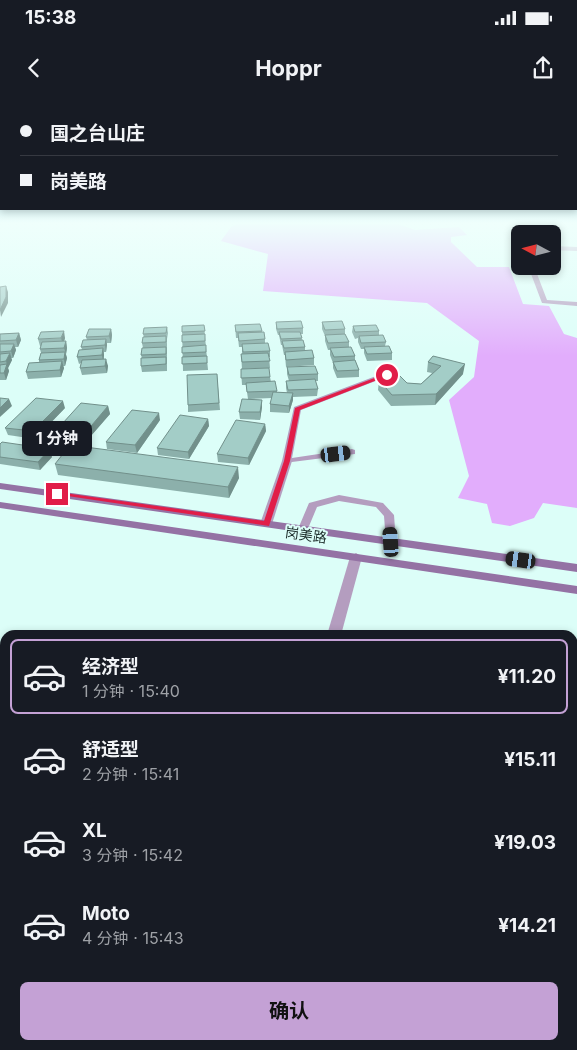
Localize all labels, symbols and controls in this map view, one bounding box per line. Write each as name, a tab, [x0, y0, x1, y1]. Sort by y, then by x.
text: 15:38	[25, 6, 76, 29]
icon: back	[20, 54, 48, 82]
icon: share	[529, 54, 557, 82]
text: Hoppr	[255, 55, 322, 81]
text: 国之台山庄	[50, 122, 145, 145]
text: 岗美路	[50, 170, 107, 193]
north arrow	[511, 225, 561, 275]
map controls	[511, 225, 561, 275]
route start	[376, 364, 398, 386]
callout: 1 分钟	[22, 422, 92, 456]
text: 1 分钟	[36, 428, 78, 448]
car	[320, 445, 351, 463]
route end	[46, 483, 68, 505]
street label: 岗美路	[284, 523, 328, 546]
car	[382, 527, 399, 557]
car	[505, 550, 536, 570]
icon: car	[22, 654, 67, 699]
text: 经济型	[82, 655, 139, 678]
text: ¥11.20	[498, 665, 556, 688]
text: 1 分钟 · 15:40	[82, 681, 180, 701]
icon: car	[22, 737, 67, 782]
text: 舒适型	[82, 738, 139, 761]
text: ¥15.11	[504, 748, 556, 771]
text: 2 分钟 · 15:41	[82, 764, 179, 784]
text: XL	[82, 819, 107, 842]
icon: car	[22, 820, 67, 865]
text: ¥19.03	[494, 831, 556, 854]
text: 3 分钟 · 15:42	[82, 845, 183, 865]
text: Moto	[82, 902, 130, 925]
icon: car	[22, 903, 67, 948]
text: ¥14.21	[498, 914, 556, 937]
text: 4 分钟 · 15:43	[82, 928, 184, 948]
button: 确认	[20, 982, 558, 1040]

